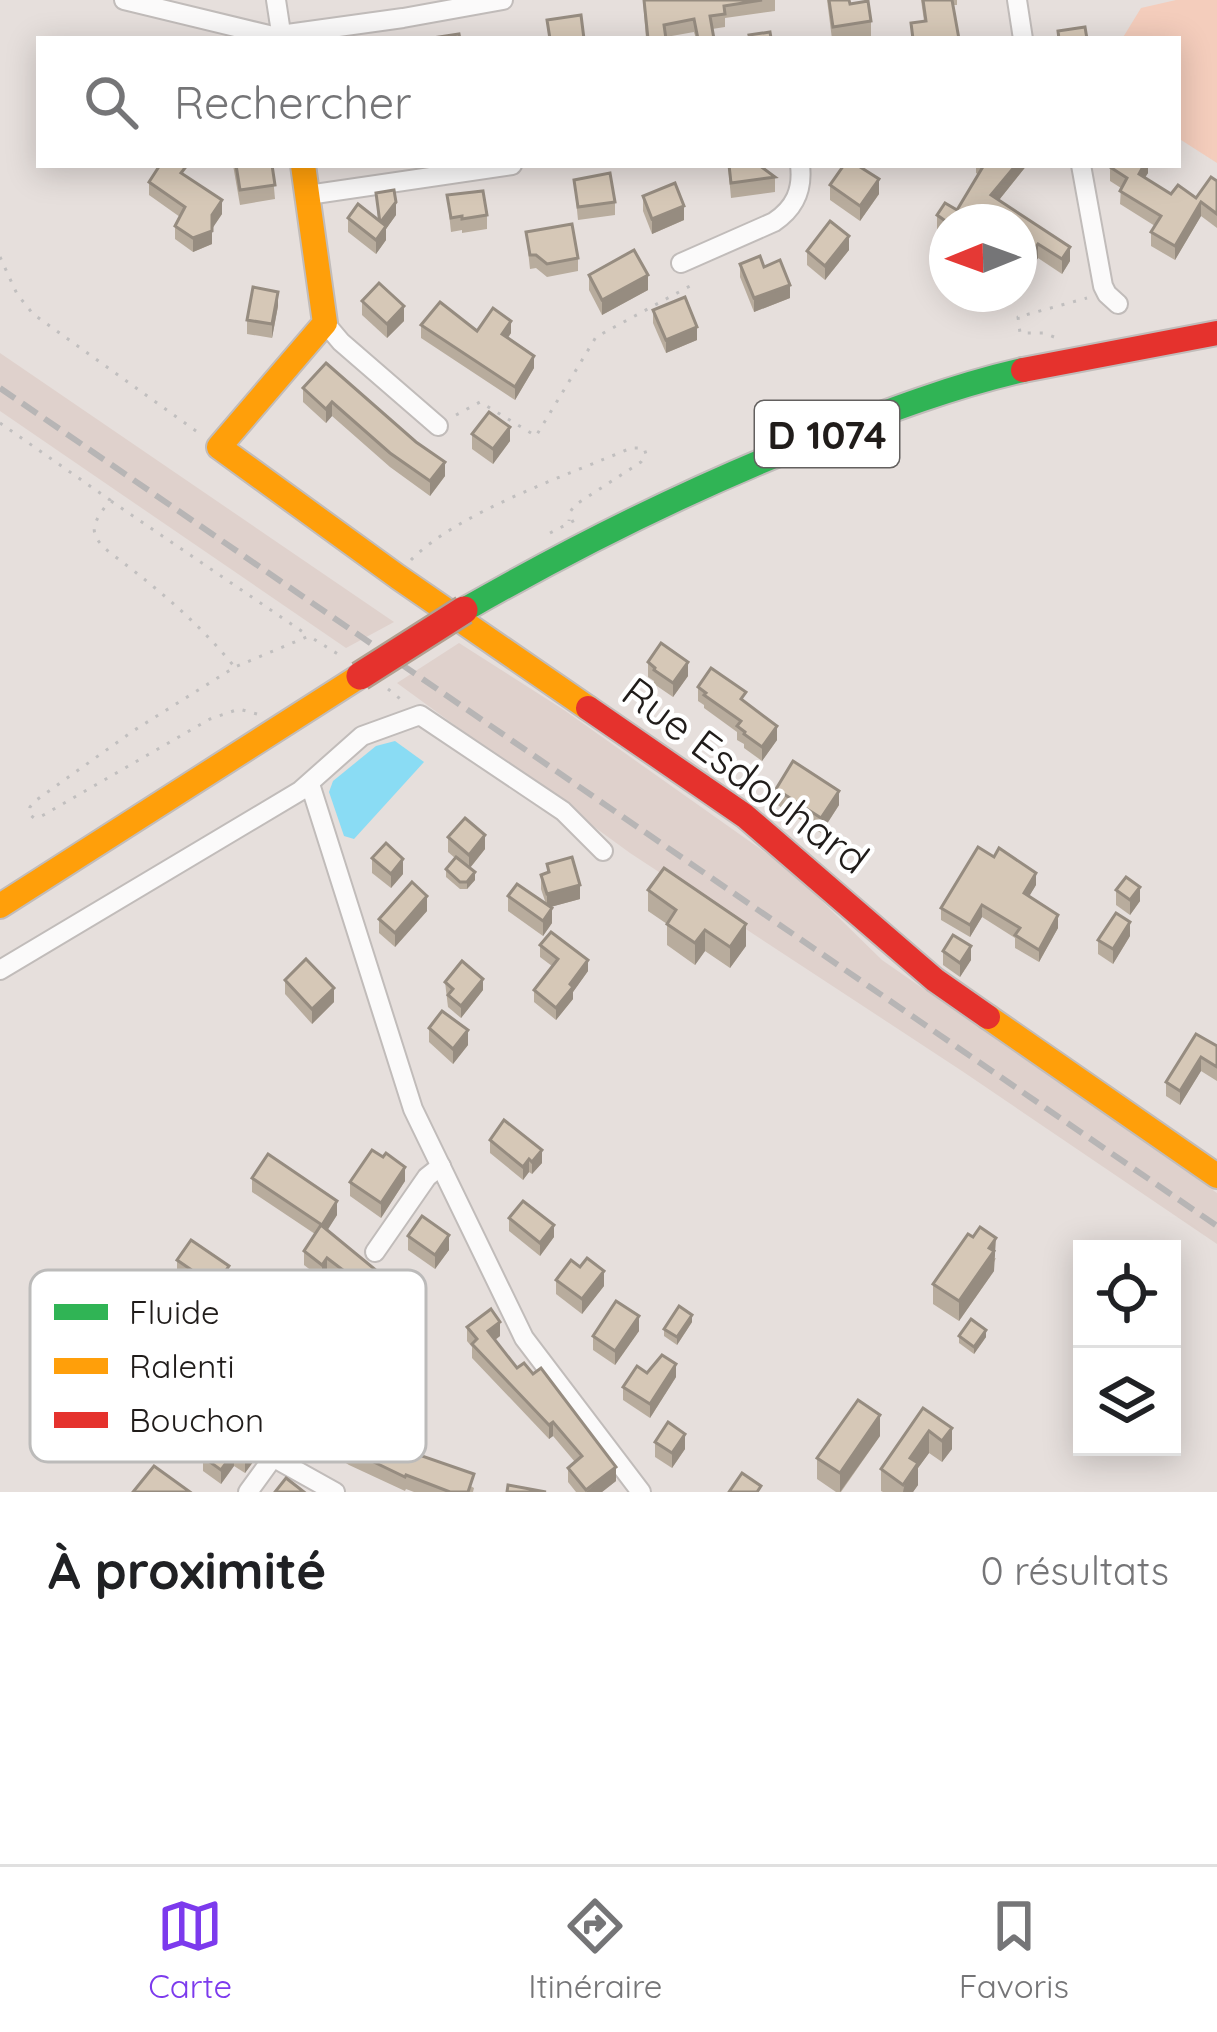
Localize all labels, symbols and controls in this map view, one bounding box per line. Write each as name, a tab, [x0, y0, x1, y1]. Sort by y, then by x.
search box	[36, 36, 1181, 168]
icon: search	[78, 69, 144, 135]
text: Rechercher	[174, 74, 412, 130]
north arrow	[929, 204, 1037, 312]
road number: D 1074	[755, 401, 899, 467]
street label: Rue Esdouhard	[612, 665, 880, 885]
map controls	[1073, 1240, 1181, 1456]
button: locate	[1073, 1240, 1181, 1348]
legend	[30, 1270, 426, 1462]
text: Fluide	[129, 1291, 220, 1332]
text: Ralenti	[129, 1345, 234, 1386]
button: layers	[1073, 1348, 1181, 1456]
text: Bouchon	[129, 1399, 264, 1440]
text: À proximité	[48, 1538, 326, 1602]
text: 0 résultats	[980, 1546, 1169, 1595]
tab: Carte	[148, 1893, 232, 2006]
tab: Itinéraire	[528, 1893, 663, 2006]
tab: Favoris	[959, 1893, 1069, 2006]

